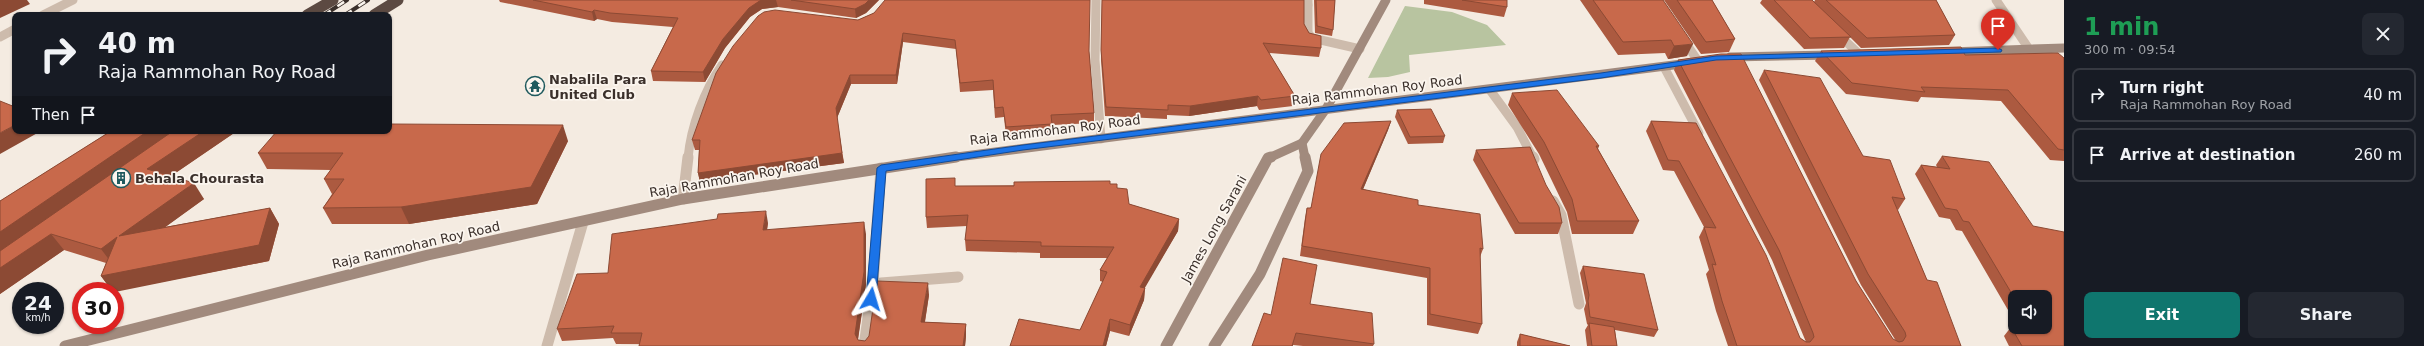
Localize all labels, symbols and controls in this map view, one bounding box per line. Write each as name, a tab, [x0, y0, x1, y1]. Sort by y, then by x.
pin	[1981, 9, 2015, 50]
text: 1 min	[2084, 13, 2159, 41]
button: close	[2362, 13, 2404, 55]
icon: arrive	[1987, 15, 2009, 37]
text: 40 m	[98, 27, 176, 60]
icon: right	[32, 28, 84, 80]
text: 300 m · 09:54	[2084, 42, 2175, 57]
text: Raja Rammohan Roy Road	[98, 61, 336, 82]
place label: Nabalila Para United Club	[549, 72, 647, 102]
street label: Raja Rammohan Roy Road	[1291, 72, 1463, 108]
temple icon: Nabalila Para United Club	[524, 75, 546, 97]
text: Turn right	[2120, 79, 2204, 97]
icon: right	[2086, 84, 2108, 106]
text: 40 m	[2364, 86, 2402, 104]
text: Raja Rammohan Roy Road	[2120, 97, 2292, 112]
icon: arrive	[77, 104, 99, 126]
text: Then	[32, 106, 69, 124]
street label: Raja Rammohan Roy Road	[969, 112, 1141, 148]
icon: arrive	[2086, 144, 2108, 166]
text: Arrive at destination	[2120, 146, 2295, 164]
text: 260 m	[2354, 146, 2402, 164]
street label: Raja Rammohan Roy Road	[648, 156, 820, 200]
building icon: Behala Chourasta	[110, 167, 132, 189]
place label: Behala Chourasta	[135, 171, 264, 186]
street label: James Long Sarani	[1178, 173, 1250, 286]
street label: Raja Rammohan Roy Road	[331, 218, 501, 272]
position arrow	[850, 278, 892, 320]
speed limit sign: 30	[72, 282, 124, 334]
map controls	[2008, 290, 2052, 334]
button: sound	[2008, 290, 2052, 334]
text: 24	[24, 291, 52, 315]
button: Exit	[2084, 292, 2240, 338]
button: Share	[2248, 292, 2404, 338]
text: km/h	[25, 312, 51, 323]

